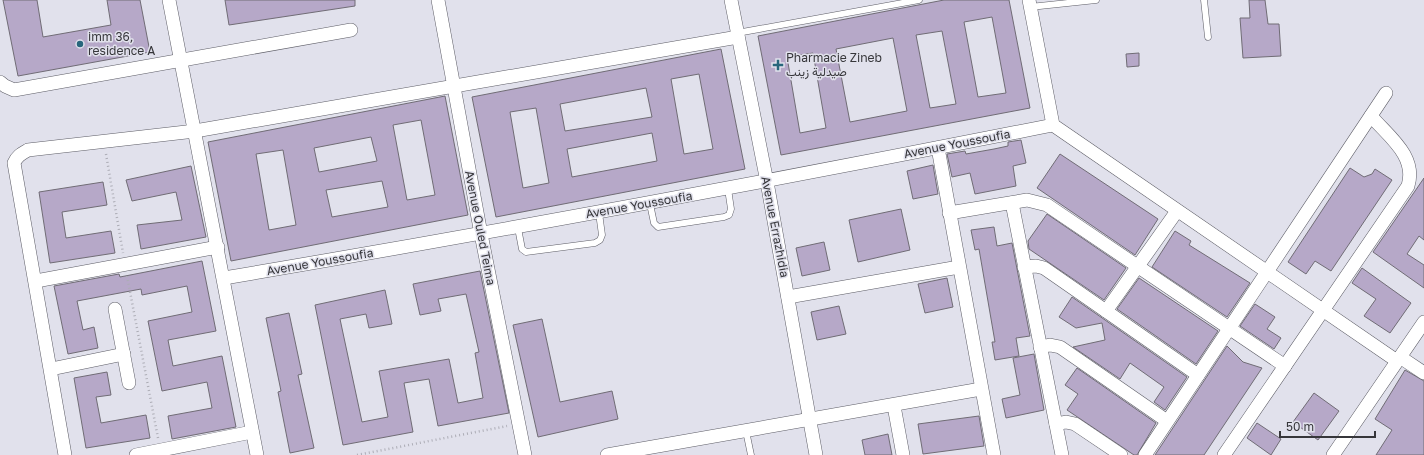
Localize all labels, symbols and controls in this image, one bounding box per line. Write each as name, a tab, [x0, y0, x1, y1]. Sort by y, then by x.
place label: imm 36, residence A	[88, 29, 155, 58]
marker: imm 36, residence A	[75, 39, 85, 49]
place label: Pharmacie Zineb صيدلية زينب	[786, 50, 882, 80]
marker: Pharmacie Zineb صيدلية زينب	[773, 60, 783, 70]
street label: Avenue Youssoufia	[902, 126, 1011, 161]
street label: Avenue Ouled Teima	[462, 169, 499, 287]
street label: Avenue Errazhidia	[758, 175, 793, 279]
street label: Avenue Youssoufia	[584, 188, 693, 221]
street label: Avenue Youssoufia	[265, 245, 374, 278]
scale bar	[1280, 413, 1375, 439]
text: 50 m	[1286, 419, 1314, 434]

